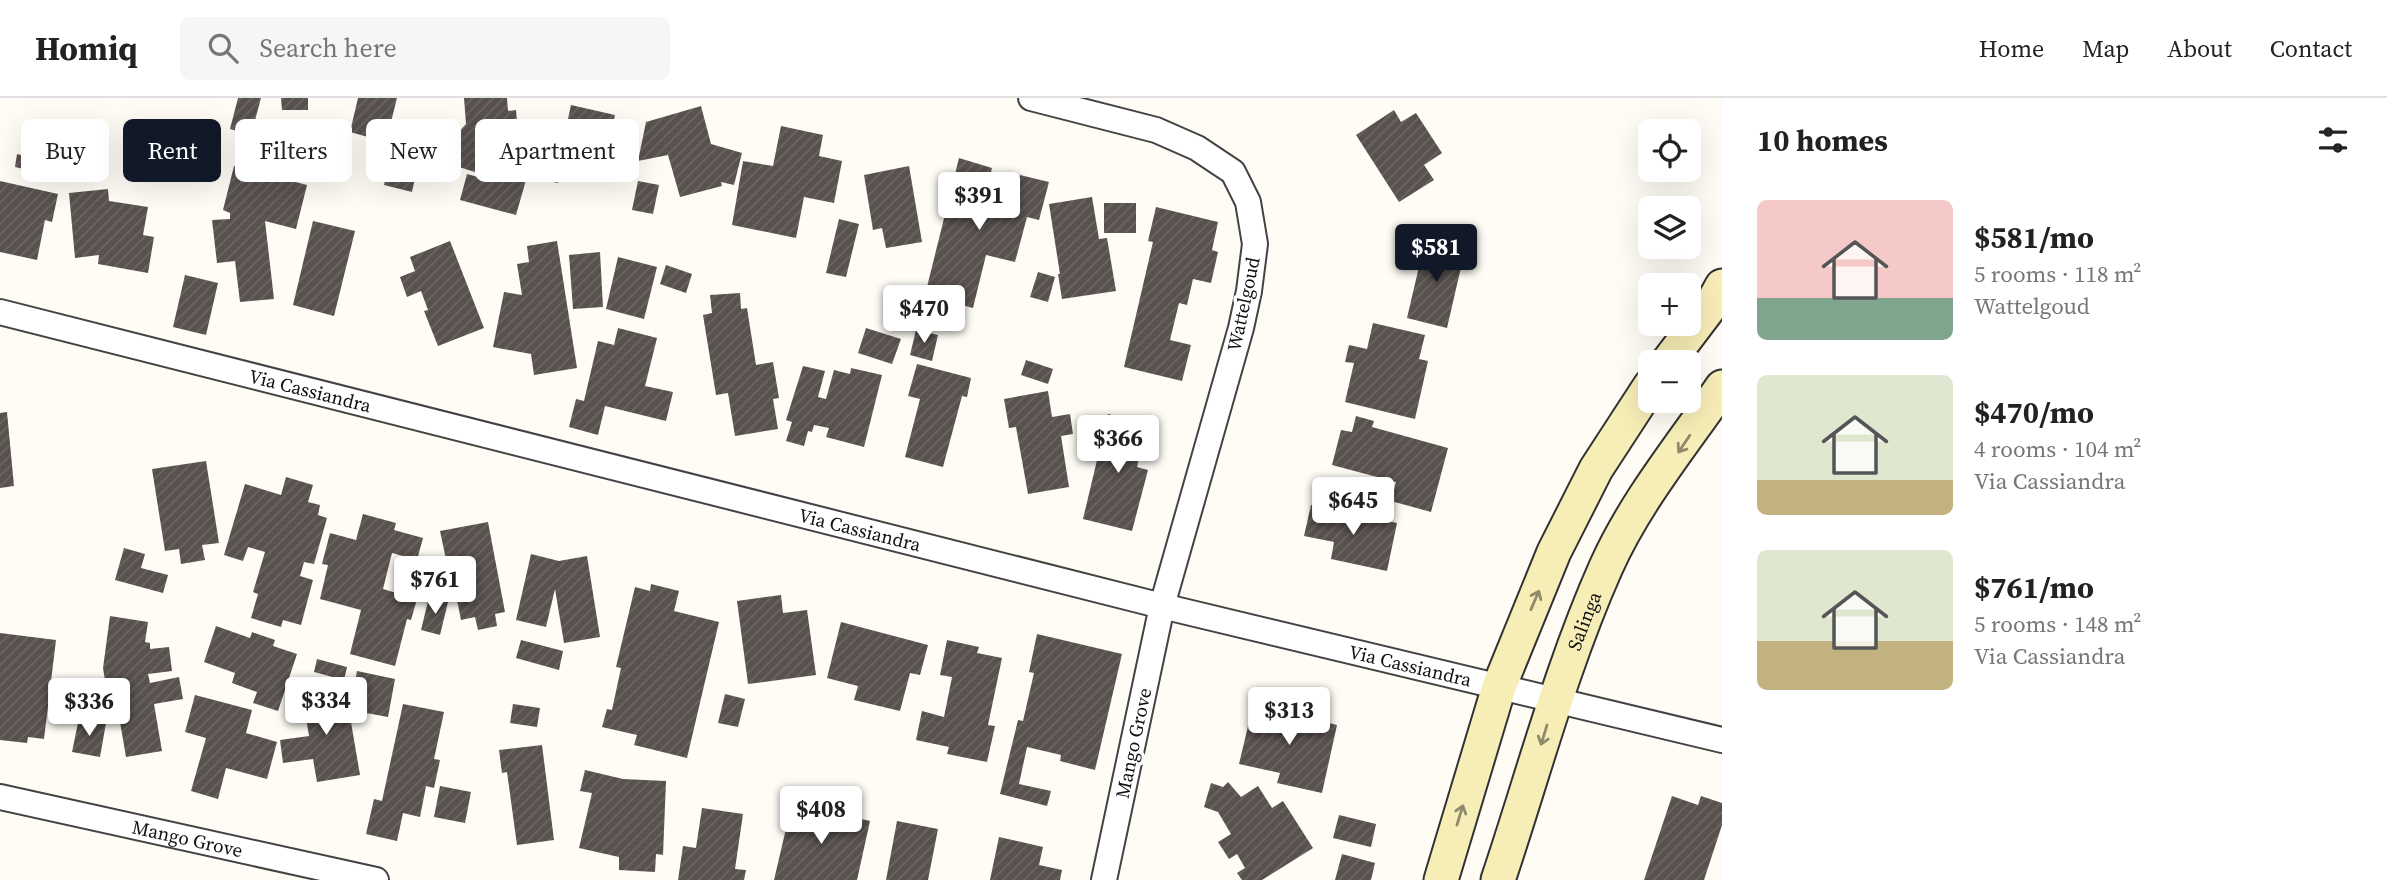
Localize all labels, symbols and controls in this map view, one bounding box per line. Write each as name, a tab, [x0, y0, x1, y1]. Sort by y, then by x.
search box	[180, 17, 670, 80]
text: Homiq	[35, 26, 138, 71]
icon: search	[204, 29, 242, 67]
text: Search here	[260, 30, 397, 66]
text: Home	[1979, 32, 2044, 65]
text: Map	[2082, 32, 2129, 65]
text: About	[2167, 32, 2232, 65]
text: Contact	[2270, 32, 2352, 65]
chip: Buy	[21, 119, 109, 182]
chip: Rent	[123, 119, 221, 182]
chip: Filters	[235, 119, 352, 182]
chip: New	[366, 119, 461, 182]
chip: Apartment	[475, 119, 639, 182]
map controls	[1638, 119, 1701, 413]
button: locate	[1638, 119, 1701, 182]
text: 10 homes	[1757, 120, 1888, 161]
icon: filters	[2314, 121, 2352, 159]
pin: $391	[938, 172, 1020, 232]
text: $391	[954, 179, 1004, 211]
button: layers	[1638, 196, 1701, 259]
text: $581/mo	[1974, 217, 2094, 258]
pin: $581	[1395, 225, 1477, 284]
icon: home	[1813, 228, 1897, 312]
text: $581	[1411, 231, 1461, 263]
street label: Wattelgoud	[1220, 254, 1266, 353]
text: 5 rooms · 118 m²	[1974, 258, 2141, 290]
button: +	[1638, 273, 1701, 336]
pin: $470	[883, 286, 965, 345]
text: Wattelgoud	[1974, 290, 2090, 322]
text: $470	[899, 292, 949, 324]
button: −	[1638, 350, 1701, 413]
street label: Via Cassiandra	[246, 363, 374, 419]
text: $470/mo	[1974, 392, 2094, 433]
icon: home	[1813, 403, 1897, 487]
pin: $366	[1077, 416, 1159, 475]
text: $366	[1093, 422, 1143, 454]
one-way arrow	[1676, 433, 1690, 453]
text: 4 rooms · 104 m²	[1974, 433, 2141, 465]
text: Via Cassiandra	[1974, 465, 2126, 497]
pin: $645	[1312, 478, 1394, 537]
text: $645	[1328, 484, 1378, 516]
street label: Via Cassiandra	[796, 502, 924, 558]
pin: $761	[394, 556, 476, 616]
text: $761	[410, 563, 460, 595]
text: $761/mo	[1974, 567, 2094, 608]
icon: home	[1813, 578, 1897, 662]
street label: Salinga	[1561, 587, 1607, 654]
one-way arrow	[1529, 590, 1542, 611]
text: 5 rooms · 148 m²	[1974, 608, 2141, 640]
street label: Via Cassiandra	[1346, 638, 1475, 693]
text: Via Cassiandra	[1974, 640, 2126, 672]
pin: $336	[48, 678, 130, 738]
pin: $334	[285, 678, 367, 737]
text: $334	[301, 684, 351, 716]
text: $336	[64, 685, 114, 717]
street label: Mango Grove	[1109, 685, 1157, 801]
pin: $313	[1248, 688, 1330, 747]
text: $313	[1264, 694, 1314, 726]
one-way arrow	[1537, 724, 1549, 746]
pin: $408	[780, 786, 862, 846]
text: $408	[796, 793, 846, 825]
one-way arrow	[1455, 804, 1468, 826]
street label: Mango Grove	[130, 814, 245, 863]

